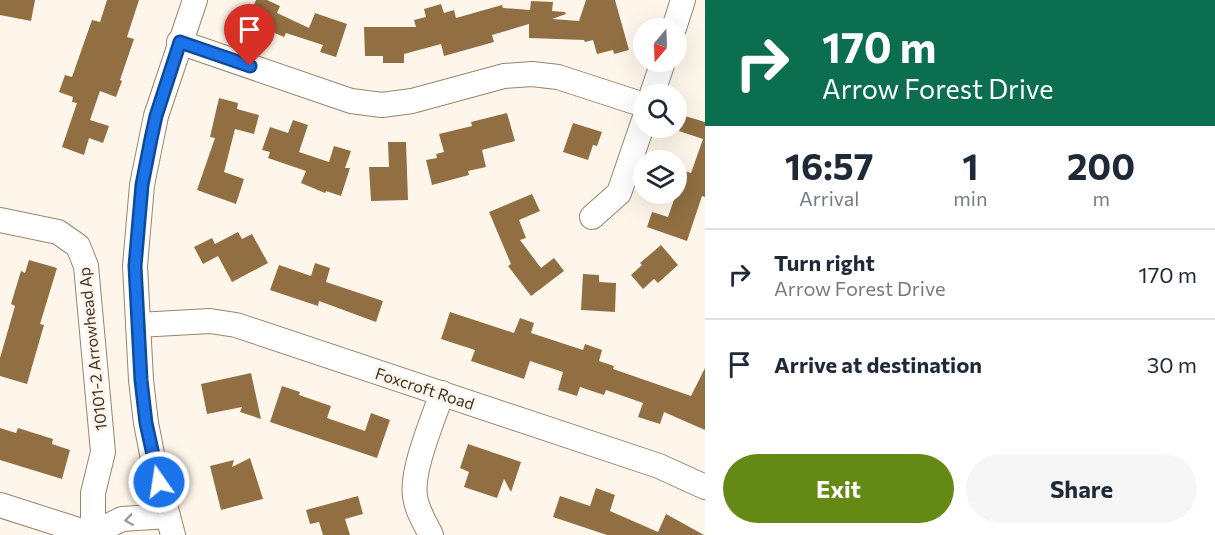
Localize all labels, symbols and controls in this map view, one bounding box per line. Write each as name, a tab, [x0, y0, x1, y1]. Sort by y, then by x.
pin	[224, 4, 275, 66]
icon: arrive	[233, 13, 266, 46]
north arrow	[633, 18, 687, 72]
map controls	[633, 18, 687, 204]
text: 170 m	[822, 20, 936, 72]
icon: right	[723, 24, 801, 102]
text: Arrow Forest Drive	[822, 72, 1053, 105]
button: search	[633, 84, 687, 138]
text: 16:57	[785, 143, 874, 187]
text: 1	[962, 143, 978, 187]
text: 200	[1067, 143, 1135, 187]
button: layers	[633, 150, 687, 204]
text: Arrival	[799, 186, 859, 210]
text: min	[953, 186, 987, 210]
text: m	[1092, 186, 1110, 210]
text: Turn right	[774, 249, 875, 276]
icon: right	[723, 258, 756, 291]
text: 170 m	[1138, 261, 1197, 288]
street label: 10101-2 Arrowhead Ap	[74, 266, 110, 432]
text: Arrow Forest Drive	[774, 276, 945, 300]
icon: arrive	[723, 348, 756, 381]
text: Arrive at destination	[774, 351, 982, 378]
text: 30 m	[1147, 351, 1197, 378]
street label: Foxcroft Road	[373, 363, 477, 413]
position arrow	[127, 450, 191, 514]
button: Exit	[723, 454, 954, 523]
button: Share	[966, 454, 1197, 523]
one-way arrow	[124, 513, 133, 525]

